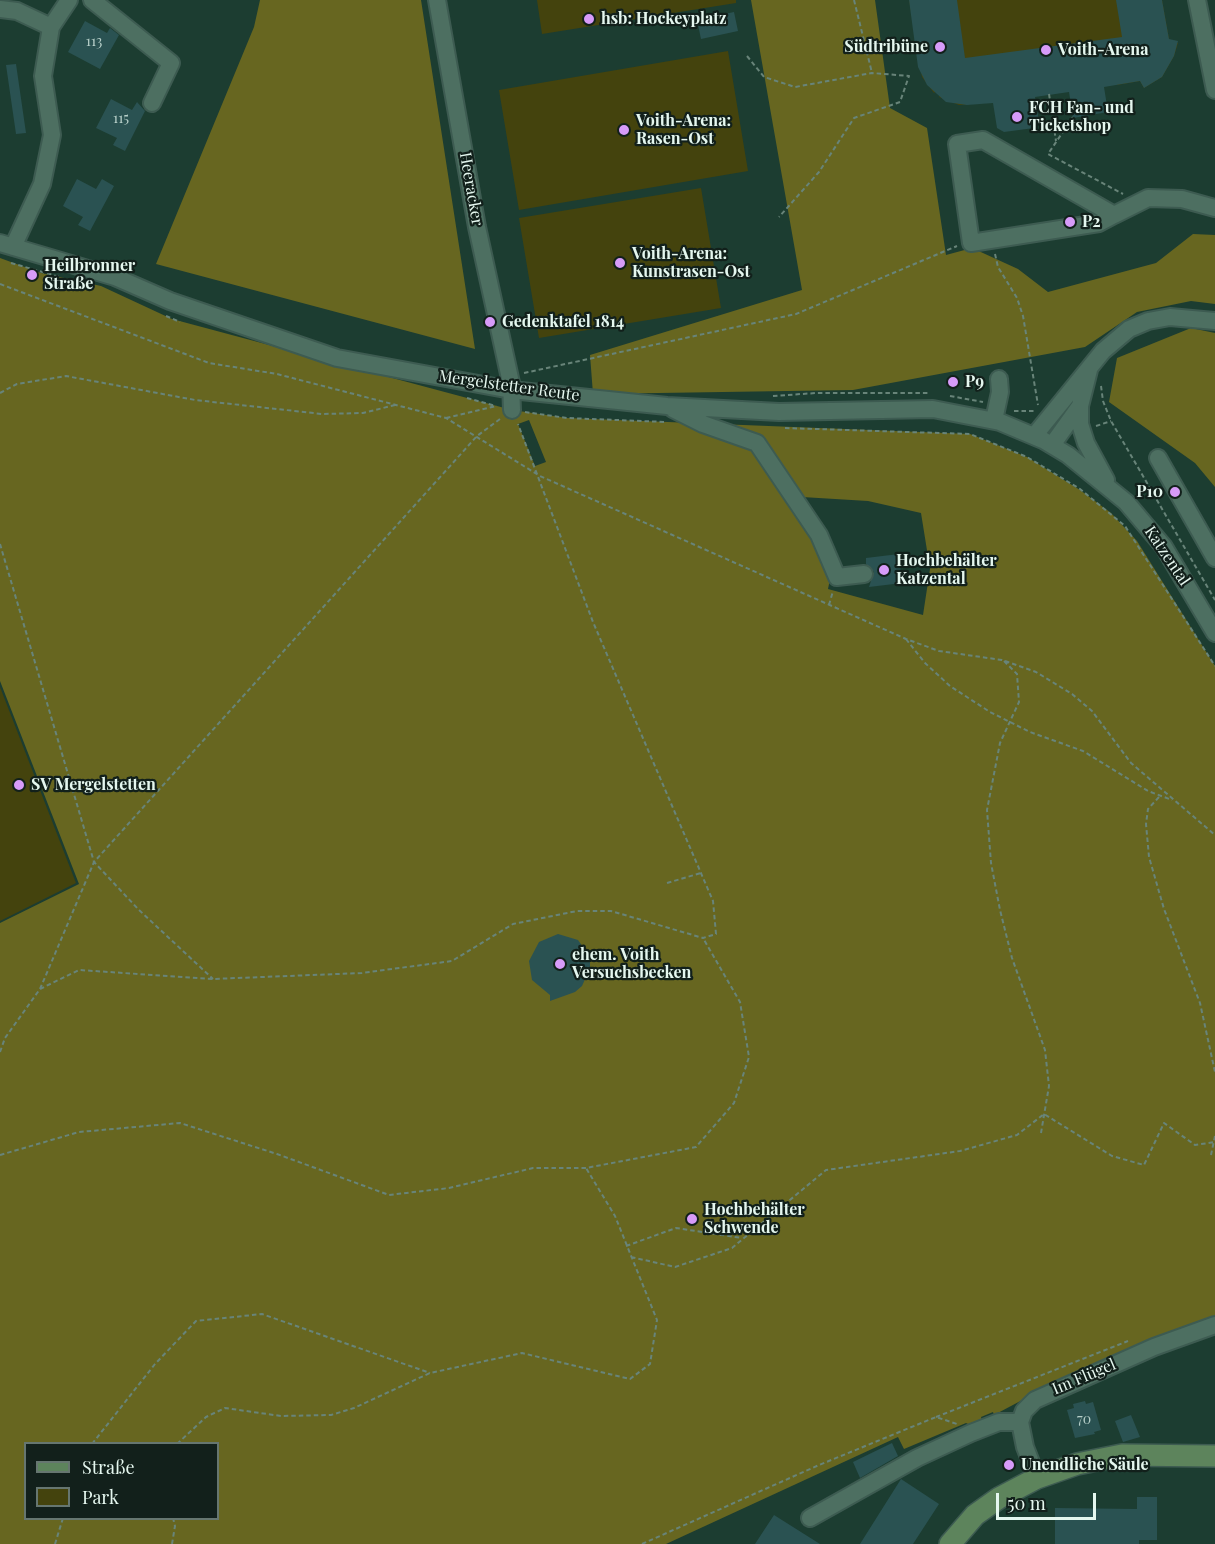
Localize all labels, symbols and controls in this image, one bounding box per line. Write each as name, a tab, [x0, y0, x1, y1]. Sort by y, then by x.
place label: hsb: Hockeyplatz	[601, 9, 727, 29]
marker: hsb: Hockeyplatz	[582, 12, 596, 26]
house number: 113	[86, 34, 102, 50]
place label: Südtribüne	[844, 37, 928, 57]
marker: Südtribüne	[933, 40, 947, 54]
place label: Voith-Arena	[1058, 40, 1148, 60]
marker: Voith-Arena	[1039, 43, 1053, 57]
place label: FCH Fan- und Ticketshop	[1029, 98, 1134, 136]
marker: FCH Fan- und Ticketshop	[1010, 110, 1024, 124]
house number: 115	[113, 111, 129, 127]
place label: Voith-Arena: Rasen-Ost	[636, 111, 731, 149]
marker: Voith-Arena: Rasen-Ost	[617, 123, 631, 137]
street label: Heeracker	[455, 151, 487, 227]
place label: P2	[1082, 212, 1101, 232]
marker: P2	[1063, 215, 1077, 229]
place label: Voith-Arena: Kunstrasen-Ost	[632, 244, 750, 282]
place label: Heilbronner Straße	[44, 256, 135, 294]
marker: Voith-Arena: Kunstrasen-Ost	[613, 256, 627, 270]
marker: Heilbronner Straße	[25, 268, 39, 282]
place label: Gedenktafel 1814	[502, 312, 624, 332]
marker: Gedenktafel 1814	[483, 315, 497, 329]
street label: Mergelstetter Reute	[437, 367, 581, 405]
place label: P9	[965, 372, 984, 392]
marker: P9	[946, 375, 960, 389]
place label: P10	[1136, 482, 1163, 502]
marker: P10	[1168, 485, 1182, 499]
street label: Katzental	[1140, 523, 1194, 589]
place label: Hochbehälter Katzental	[896, 551, 997, 589]
marker: Hochbehälter Katzental	[877, 563, 891, 577]
place label: SV Mergelstetten	[31, 775, 156, 795]
marker: SV Mergelstetten	[12, 778, 26, 792]
place label: ehem. Voith Versuchsbecken	[572, 945, 691, 983]
marker: ehem. Voith Versuchsbecken	[553, 957, 567, 971]
place label: Hochbehälter Schwende	[704, 1200, 805, 1238]
marker: Hochbehälter Schwende	[685, 1212, 699, 1226]
street label: Im Flügel	[1049, 1355, 1119, 1399]
house number: 70	[1077, 1412, 1091, 1428]
legend	[24, 1442, 219, 1520]
text: Straße	[82, 1455, 135, 1479]
place label: Unendliche Säule	[1021, 1455, 1149, 1475]
marker: Unendliche Säule	[1002, 1458, 1016, 1472]
scale bar	[999, 1481, 1100, 1519]
text: Park	[82, 1485, 119, 1509]
text: 50 m	[1007, 1491, 1046, 1515]

